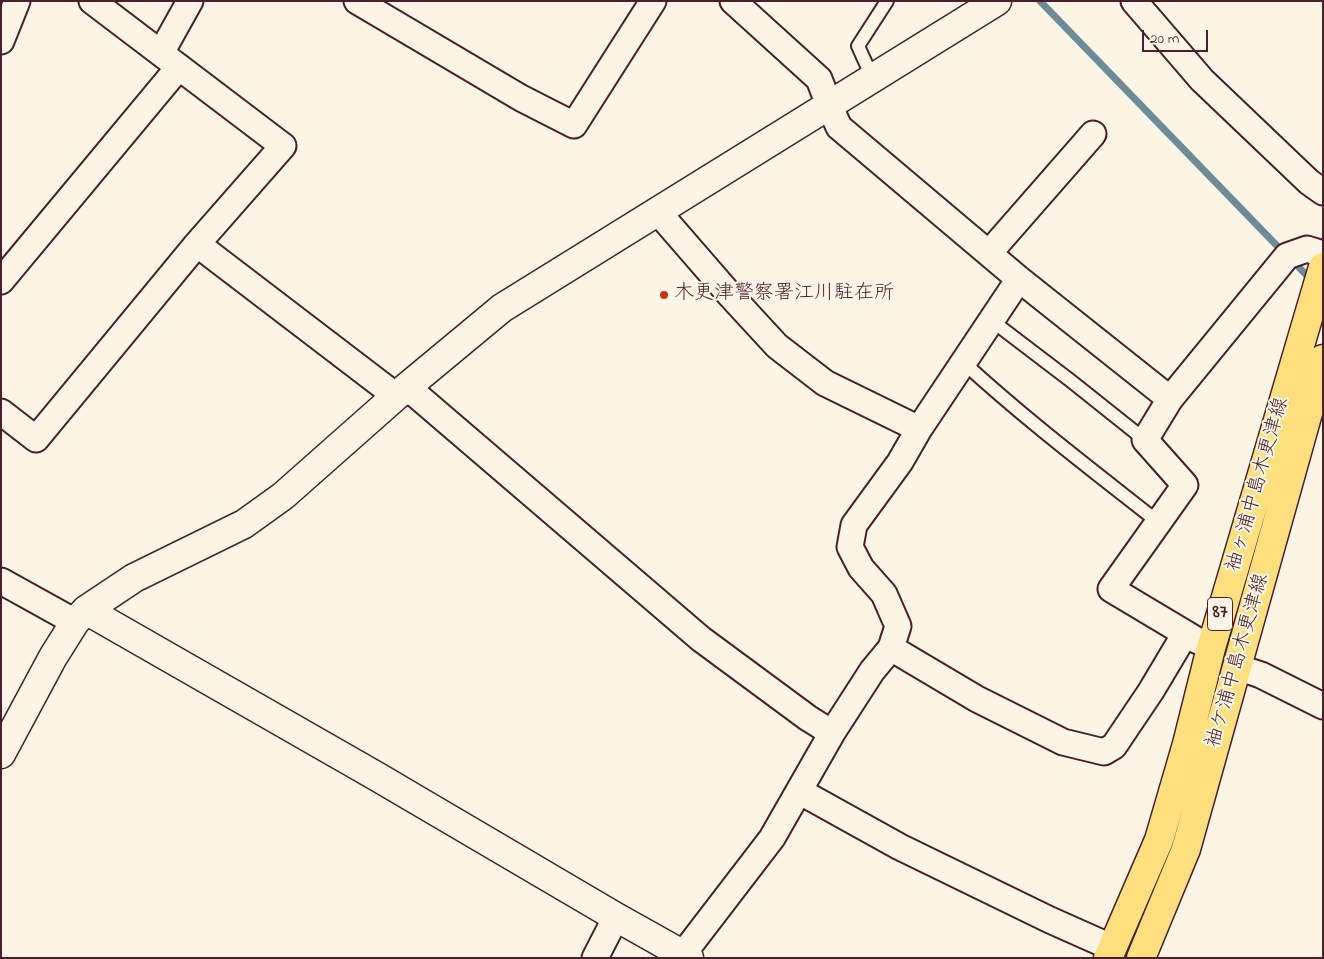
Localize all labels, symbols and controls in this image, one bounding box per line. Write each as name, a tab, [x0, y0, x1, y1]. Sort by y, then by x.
scale bar	[1144, 20, 1210, 52]
text: 20 m	[1150, 28, 1179, 50]
place label: 木更津警察署江川駐在所	[674, 283, 894, 307]
marker: 木更津警察署江川駐在所	[658, 289, 670, 301]
street label: 袖ヶ浦中島木更津線	[1223, 395, 1295, 575]
street label: 袖ケ浦中島木更津線	[1203, 571, 1275, 751]
road number: 87	[1208, 598, 1232, 630]

